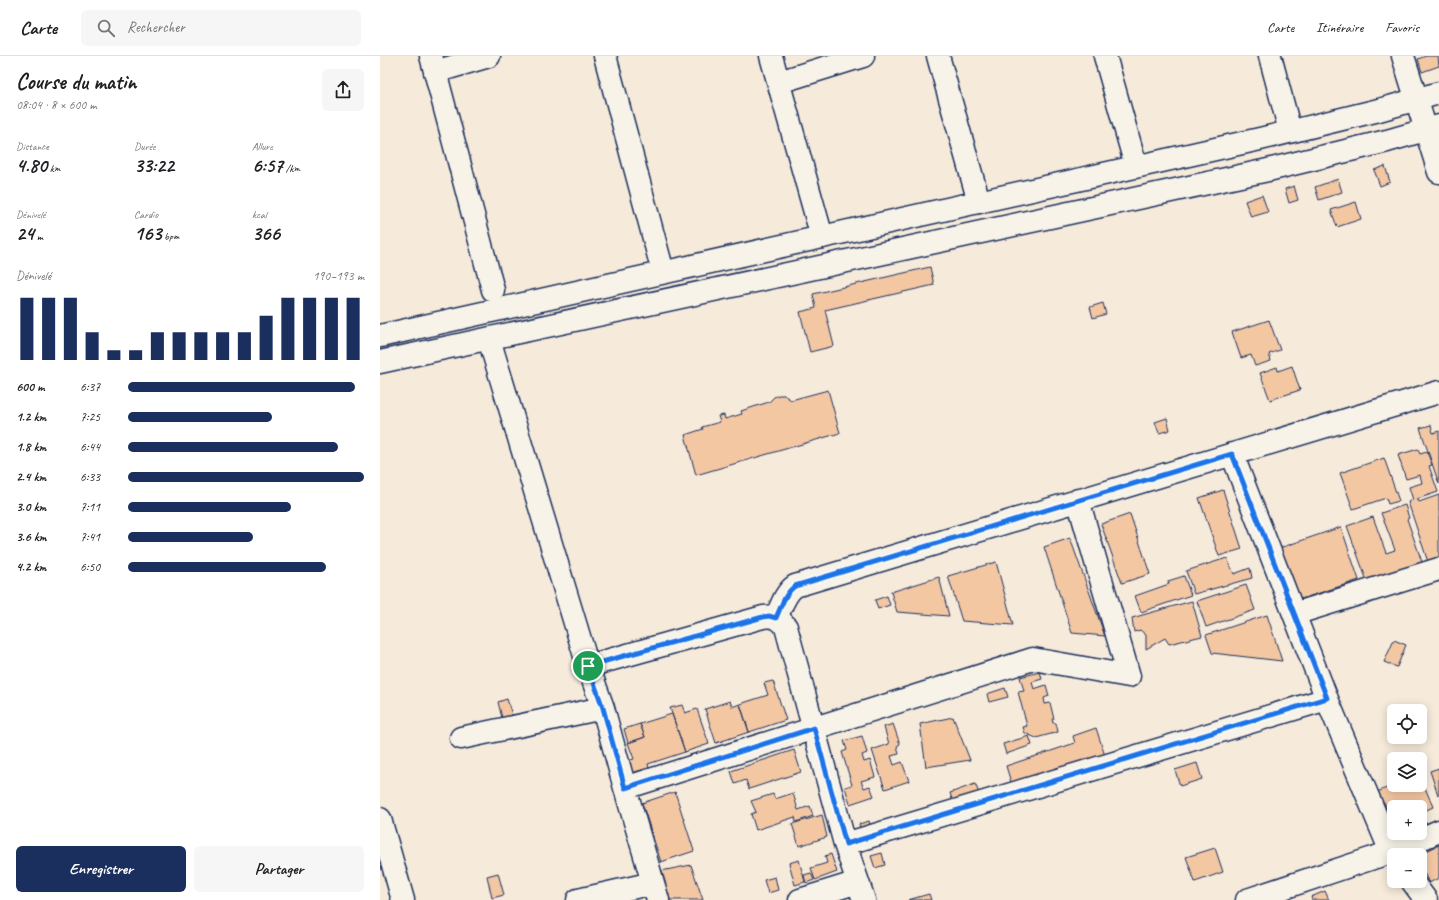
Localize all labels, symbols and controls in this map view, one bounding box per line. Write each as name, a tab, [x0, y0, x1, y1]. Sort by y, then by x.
search box	[81, 10, 361, 46]
text: Carte	[20, 16, 57, 40]
icon: search	[95, 17, 117, 39]
text: Rechercher	[127, 18, 185, 37]
text: Carte	[1267, 19, 1294, 36]
text: Itinéraire	[1316, 19, 1363, 36]
text: Favoris	[1385, 19, 1419, 36]
text: Course du matin	[16, 68, 136, 96]
button: share	[322, 69, 364, 111]
text: 08:04 · 8 × 600 m	[16, 97, 97, 113]
text: Distance	[16, 139, 49, 153]
text: Durée	[134, 139, 156, 153]
text: Allure	[252, 139, 273, 153]
text: 4.80	[16, 153, 47, 178]
text: 33:22	[134, 153, 174, 178]
text: 6:57	[252, 153, 283, 178]
text: km	[47, 161, 60, 175]
text: /km	[283, 161, 300, 175]
text: Dénivelé	[16, 207, 46, 221]
text: Cardio	[134, 207, 158, 221]
text: kcal	[252, 207, 267, 221]
text: 24	[16, 221, 34, 246]
text: 163	[134, 221, 161, 246]
text: 366	[252, 221, 280, 246]
text: m	[34, 229, 43, 243]
text: bpm	[161, 229, 179, 243]
text: Dénivelé	[16, 268, 51, 284]
text: 190–193 m	[313, 268, 364, 284]
text: 600 m	[16, 379, 44, 395]
text: 6:37	[80, 379, 100, 395]
text: 1.2 km	[16, 409, 46, 425]
text: 7:25	[80, 409, 100, 425]
text: 1.8 km	[16, 439, 46, 455]
text: 6:44	[80, 439, 100, 455]
text: 2.4 km	[16, 469, 46, 485]
text: 6:33	[80, 469, 100, 485]
text: 3.0 km	[16, 499, 46, 515]
text: 7:11	[80, 499, 100, 515]
text: 3.6 km	[16, 529, 47, 545]
text: 7:41	[80, 529, 100, 545]
text: 4.2 km	[16, 559, 46, 575]
text: 6:50	[80, 559, 100, 575]
pin	[571, 649, 605, 683]
icon: arrive	[577, 655, 599, 677]
map controls	[1387, 704, 1427, 888]
button: locate	[1387, 704, 1427, 744]
button: layers	[1387, 752, 1427, 792]
button: +	[1387, 800, 1427, 840]
button: Enregistrer	[16, 846, 186, 892]
button: Partager	[194, 846, 364, 892]
button: −	[1387, 848, 1427, 888]

